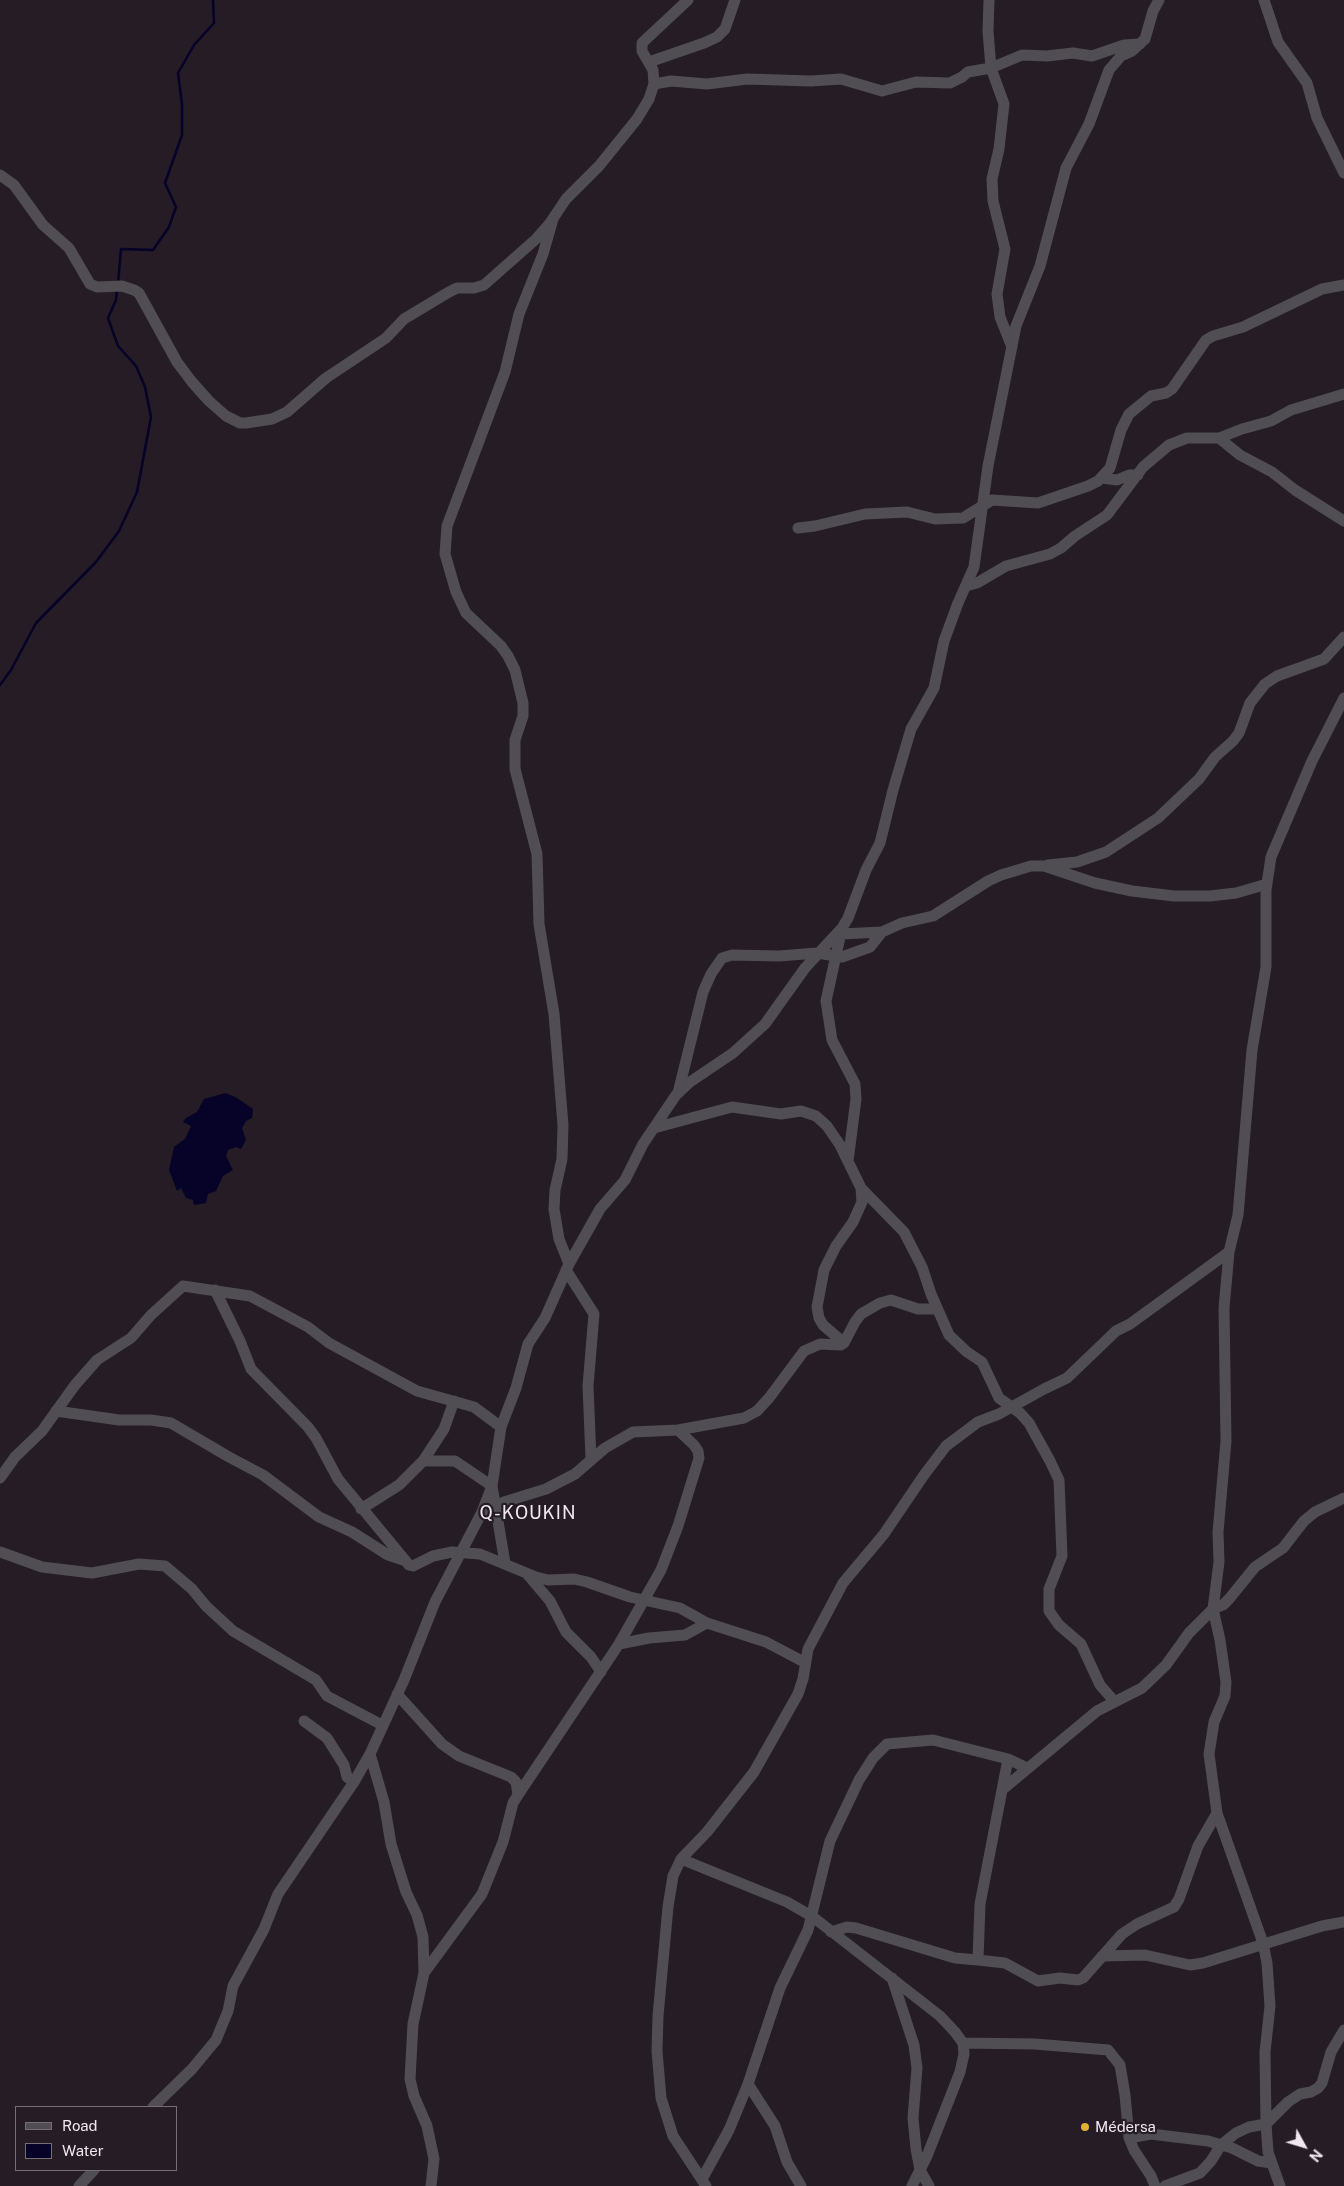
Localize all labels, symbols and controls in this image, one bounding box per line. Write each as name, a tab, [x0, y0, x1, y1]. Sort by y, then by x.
district label: Q-KOUKIN	[478, 1502, 578, 1524]
legend	[15, 2106, 178, 2171]
text: Road	[62, 2117, 98, 2134]
place label: Médersa	[1095, 2118, 1156, 2136]
marker: Médersa	[1079, 2121, 1091, 2133]
north arrow	[1279, 2121, 1329, 2171]
text: Water	[62, 2142, 104, 2159]
text: N	[1306, 2146, 1325, 2165]

